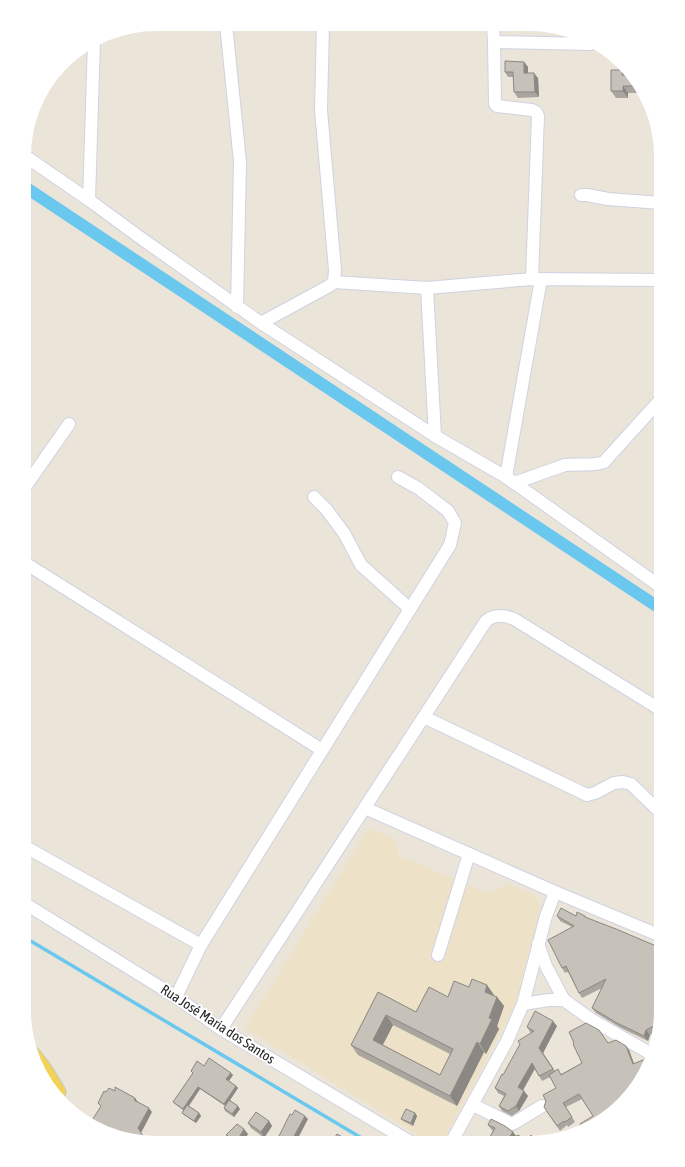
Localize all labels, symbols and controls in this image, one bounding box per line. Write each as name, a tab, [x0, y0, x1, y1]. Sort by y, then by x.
street label: Rua José Maria dos Santos	[158, 981, 278, 1067]

